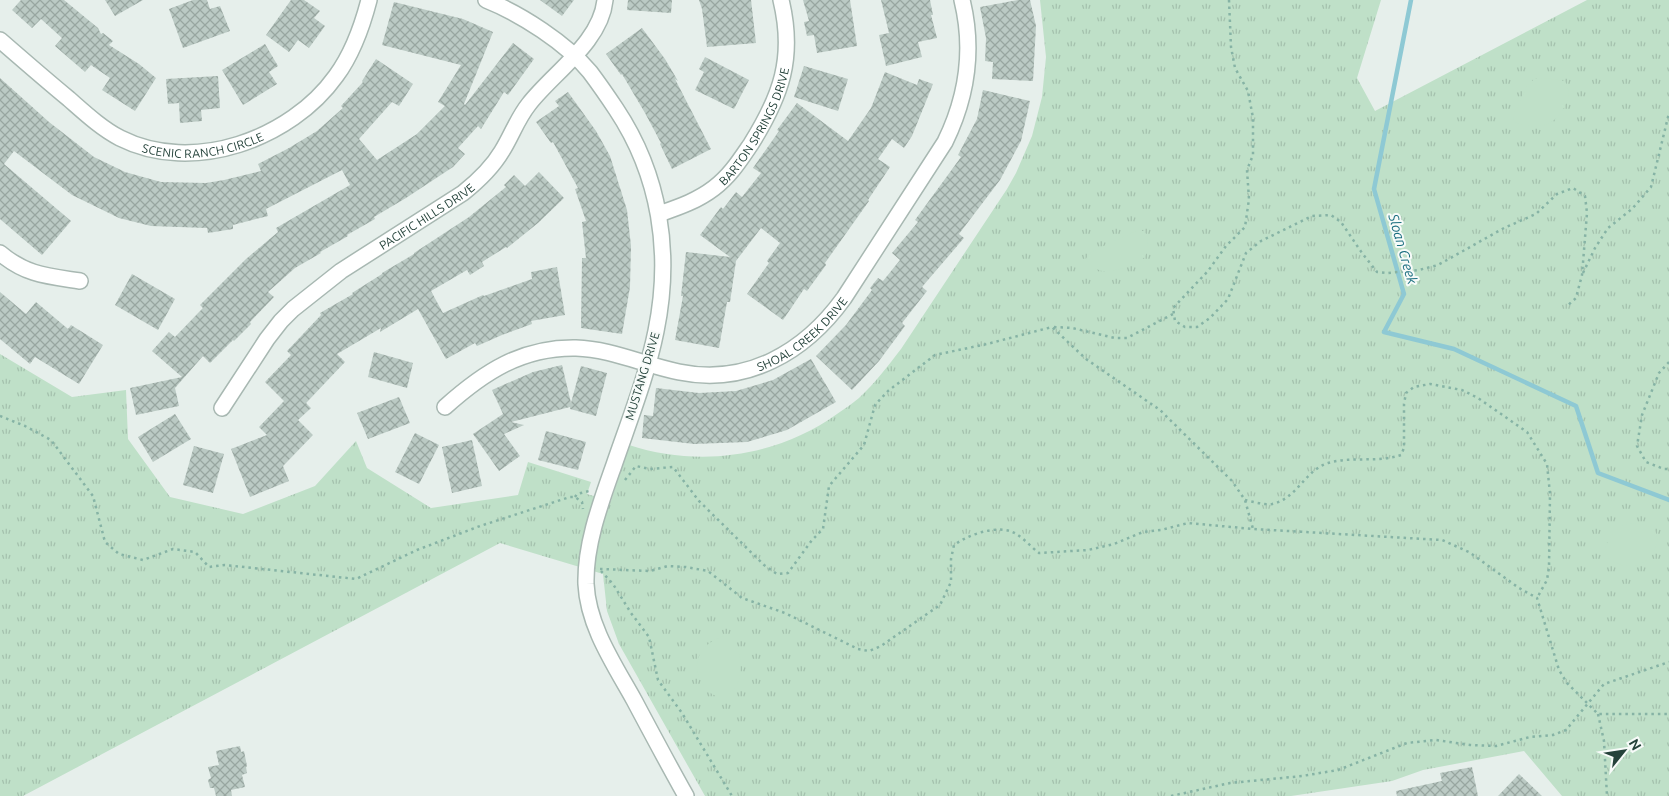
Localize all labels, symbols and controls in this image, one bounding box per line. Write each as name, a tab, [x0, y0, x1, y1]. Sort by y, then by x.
street label: BARTON SPRINGS DRIVE	[716, 66, 791, 187]
street label: SCENIC RANCH CIRCLE	[141, 129, 265, 159]
street label: PACIFIC HILLS DRIVE	[377, 180, 477, 252]
water label: Sloan Creek	[1385, 211, 1421, 287]
street label: SHOAL CREEK DRIVE	[755, 294, 849, 373]
street label: MUSTANG DRIVE	[622, 330, 662, 422]
north arrow	[1599, 726, 1649, 776]
text: N	[1626, 736, 1645, 753]

